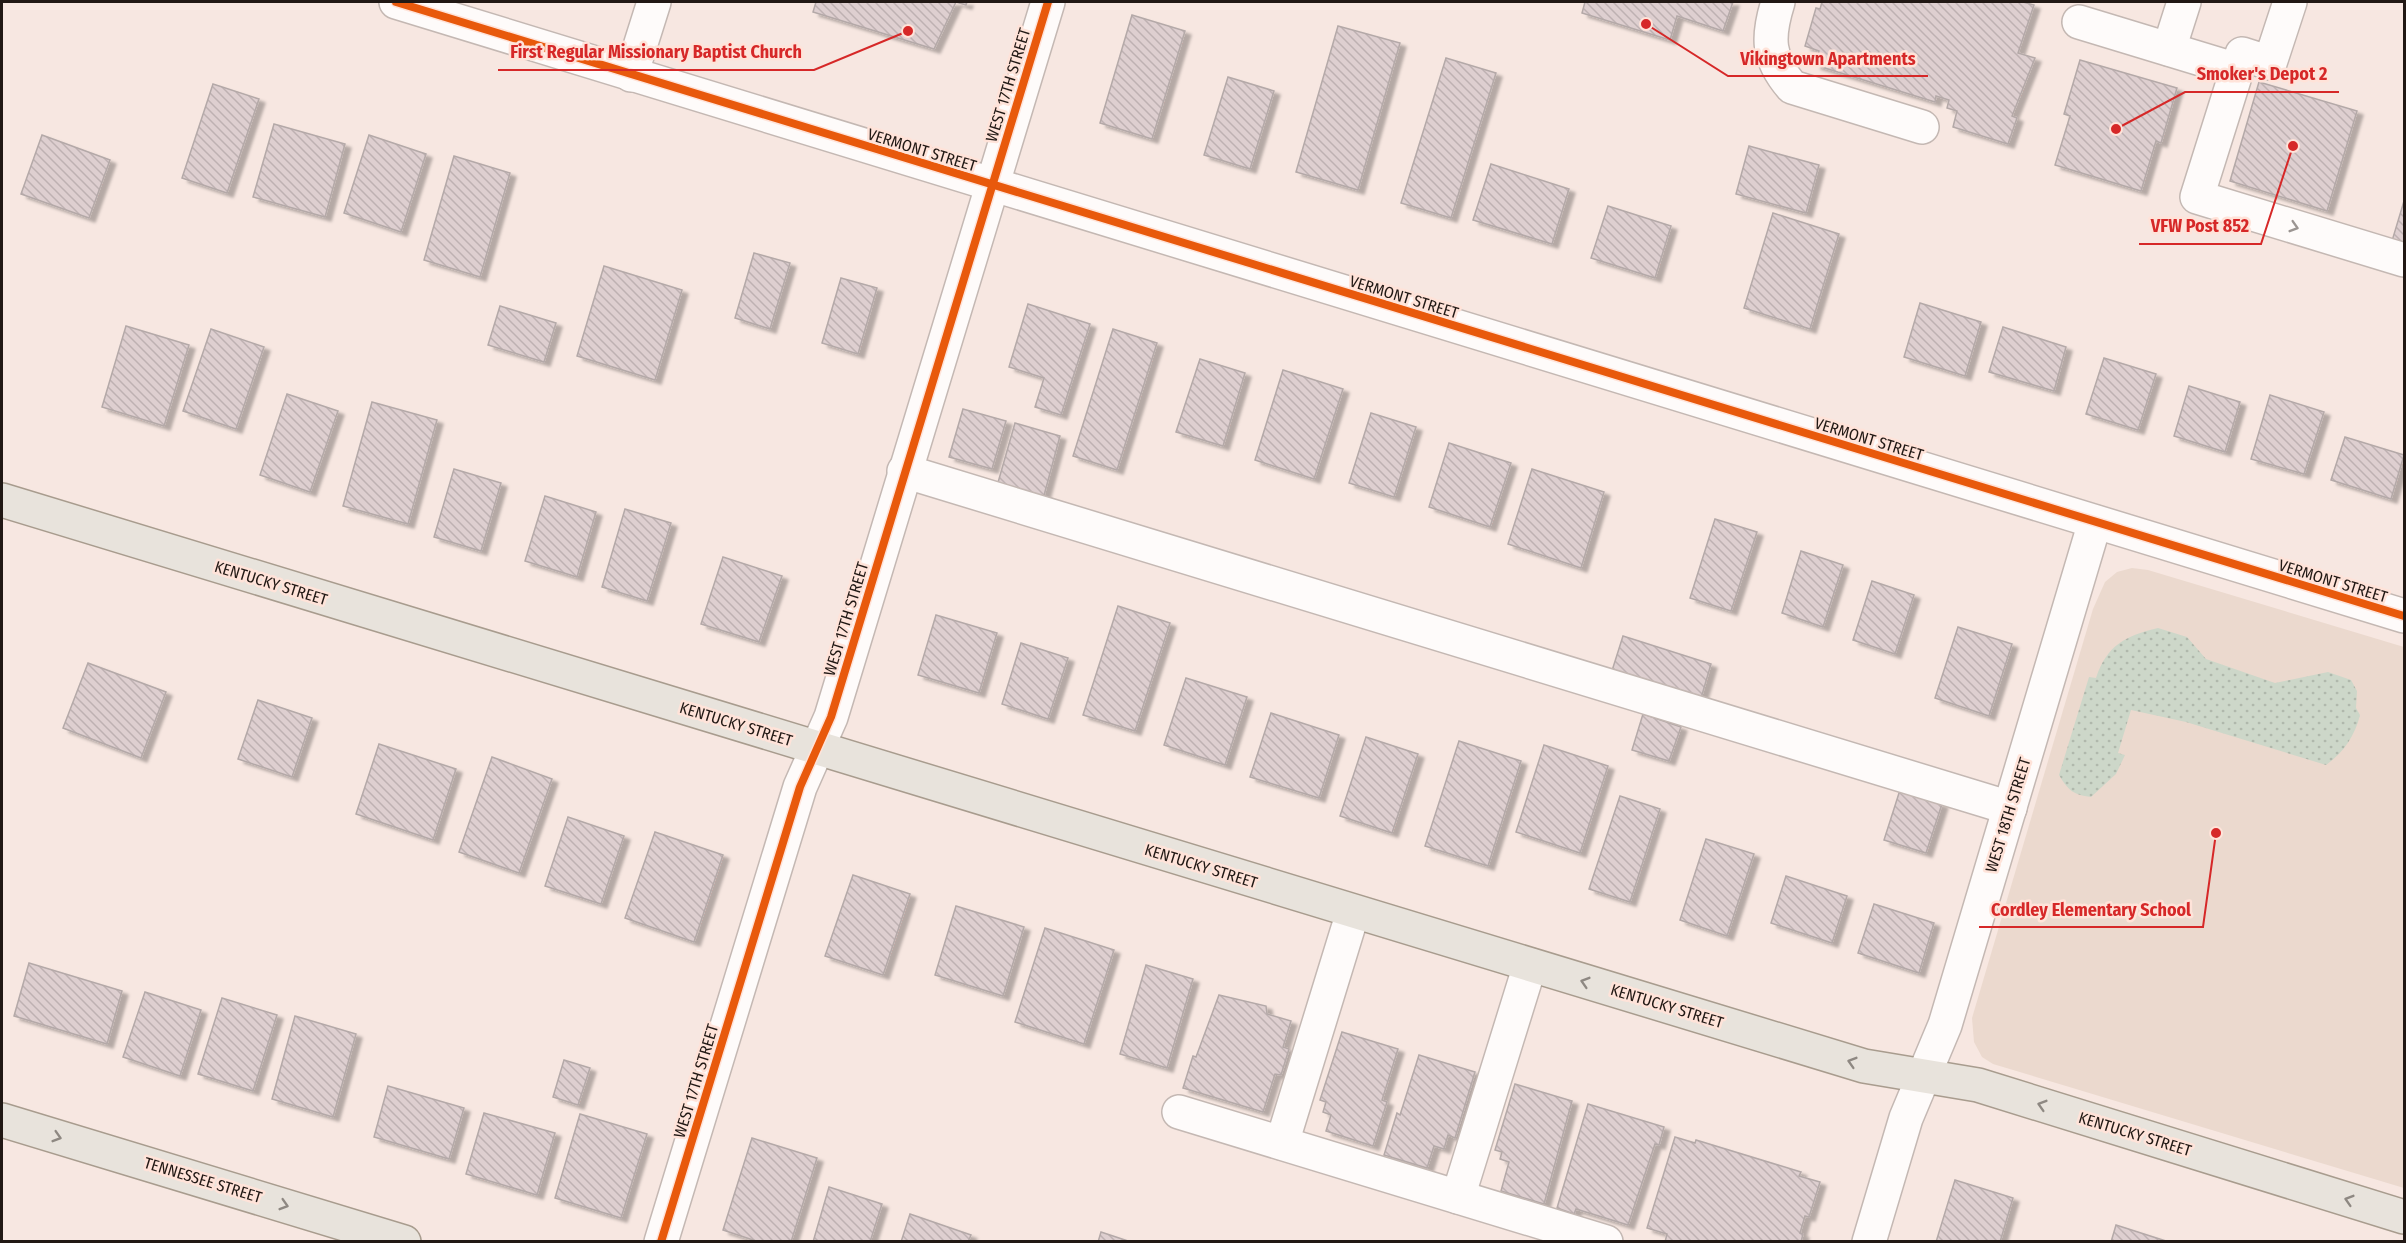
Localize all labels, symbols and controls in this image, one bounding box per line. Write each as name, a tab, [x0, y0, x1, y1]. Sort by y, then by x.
street label: WEST 17TH STREET	[982, 25, 1034, 144]
callout: First Regular Missionary Baptist Church	[498, 34, 814, 70]
callout: Vikingtown Apartments	[1728, 40, 1928, 76]
text: First Regular Missionary Baptist Church	[510, 41, 802, 63]
text: Vikingtown Apartments	[1739, 48, 1916, 70]
callout: Smoker's Depot 2	[2185, 56, 2339, 92]
text: Smoker's Depot 2	[2197, 63, 2327, 85]
street label: VERMONT STREET	[865, 124, 979, 176]
callout: VFW Post 852	[2139, 208, 2261, 244]
text: VFW Post 852	[2150, 215, 2249, 237]
one-way arrow	[2288, 219, 2299, 232]
street label: VERMONT STREET	[1347, 271, 1461, 323]
street label: VERMONT STREET	[1812, 413, 1926, 465]
street label: VERMONT STREET	[2276, 555, 2390, 607]
street label: KENTUCKY STREET	[212, 557, 330, 609]
street label: WEST 17TH STREET	[820, 559, 872, 678]
street label: KENTUCKY STREET	[677, 698, 795, 750]
street label: WEST 18TH STREET	[1982, 755, 2035, 875]
street label: KENTUCKY STREET	[1142, 840, 1260, 892]
callout: Cordley Elementary School	[1979, 891, 2203, 927]
text: Cordley Elementary School	[1991, 899, 2191, 921]
one-way arrow	[1580, 977, 1591, 989]
street label: KENTUCKY STREET	[1608, 980, 1726, 1032]
street label: WEST 17TH STREET	[670, 1021, 722, 1140]
one-way arrow	[1847, 1057, 1858, 1069]
one-way arrow	[2037, 1100, 2048, 1112]
street label: KENTUCKY STREET	[2076, 1108, 2194, 1160]
one-way arrow	[52, 1129, 62, 1142]
street label: TENNESSEE STREET	[142, 1153, 265, 1207]
one-way arrow	[2344, 1194, 2355, 1207]
one-way arrow	[278, 1198, 289, 1210]

